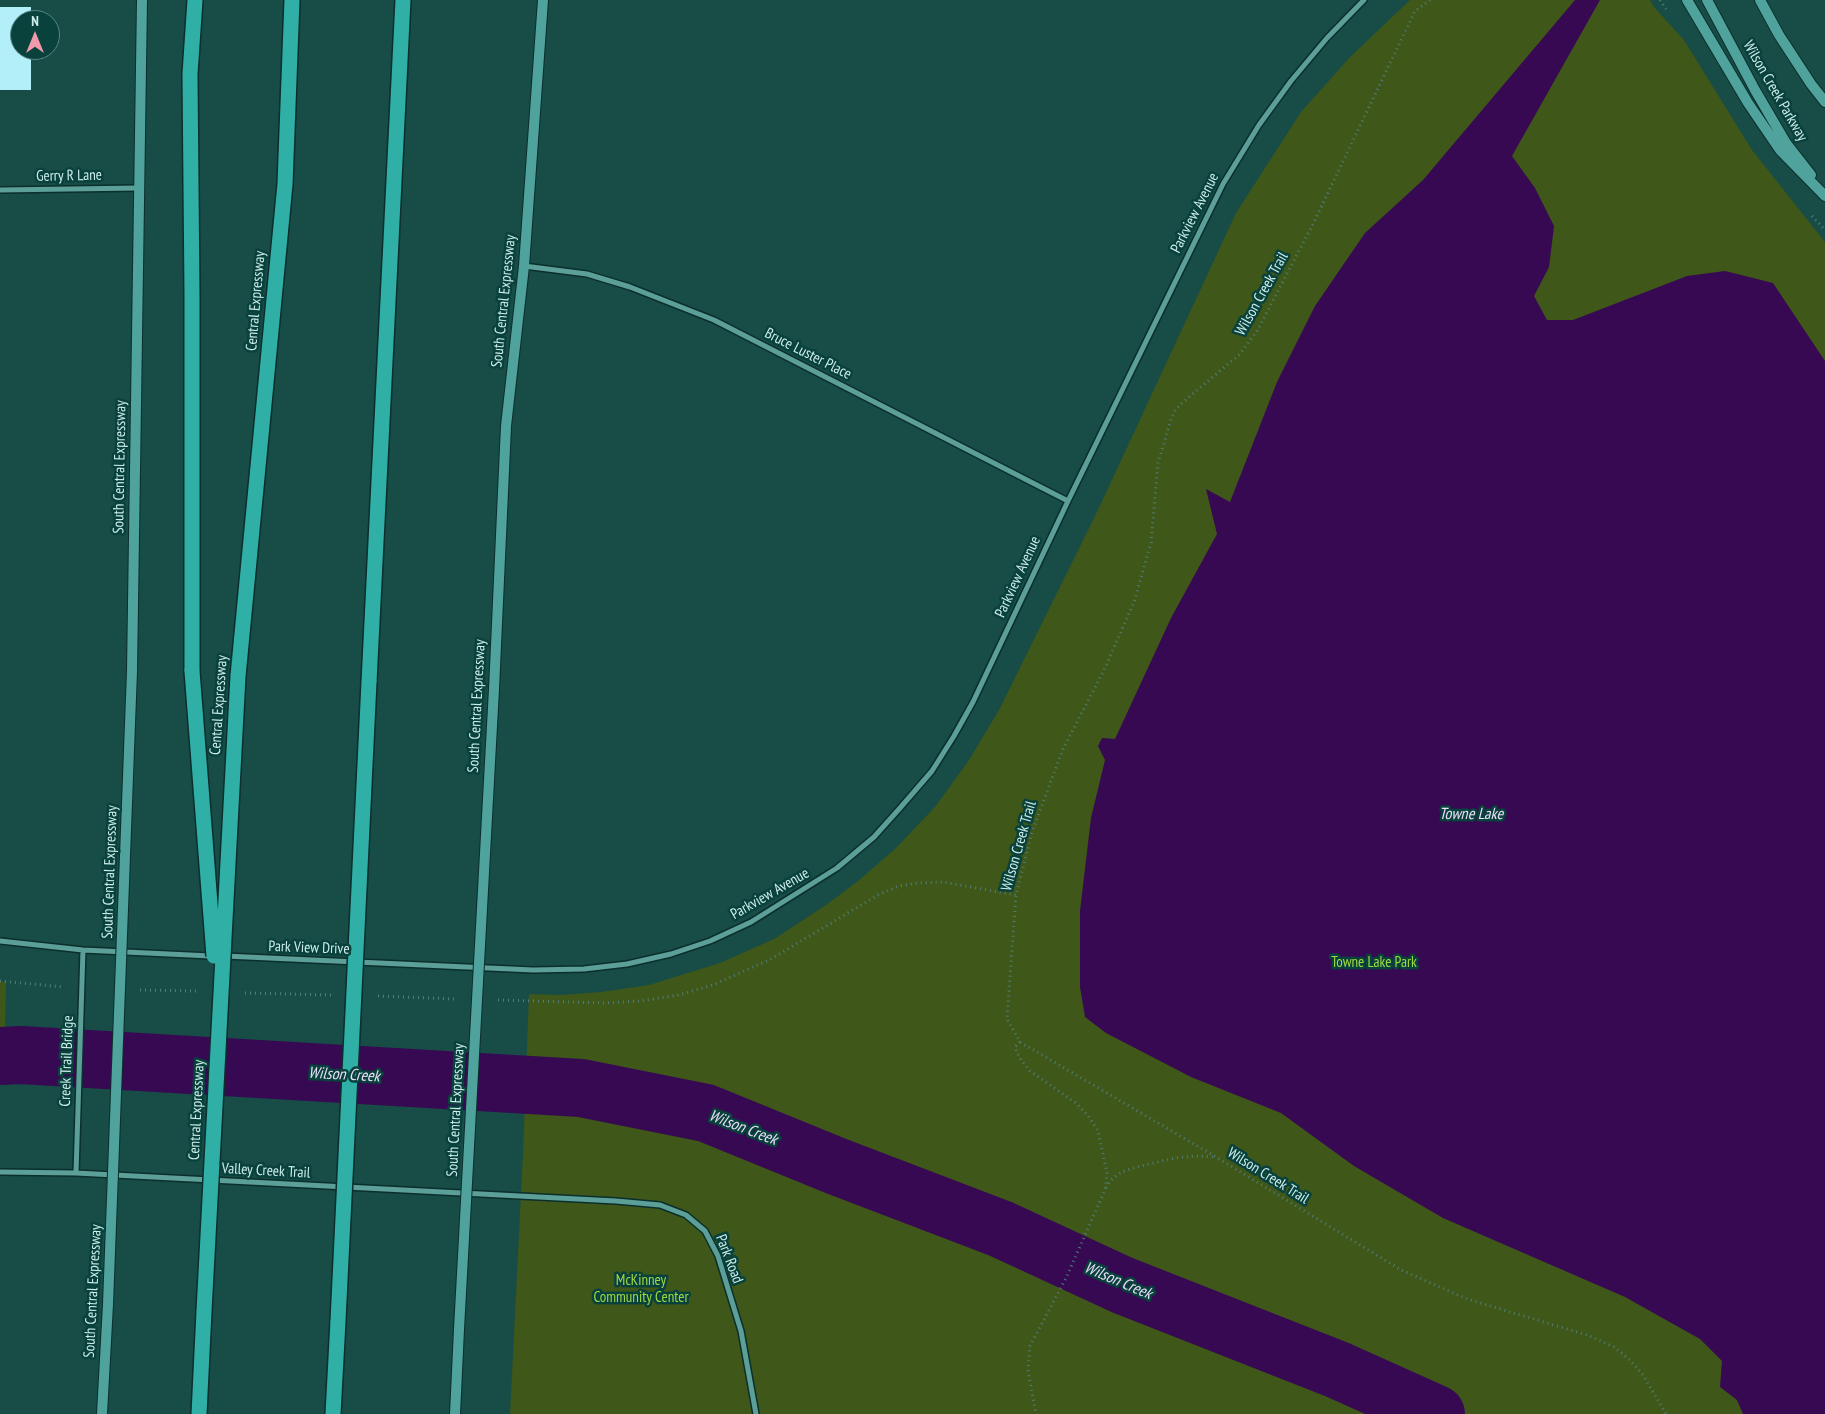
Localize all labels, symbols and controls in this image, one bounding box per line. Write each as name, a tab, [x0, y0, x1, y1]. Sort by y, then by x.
north arrow	[10, 10, 60, 60]
text: N	[31, 12, 39, 30]
street label: Wilson Creek Parkway	[1739, 38, 1811, 144]
street label: Gerry R Lane	[36, 166, 102, 186]
street label: Parkview Avenue	[1167, 170, 1223, 256]
street label: South Central Expressway	[488, 234, 520, 368]
street label: Wilson Creek Trail	[1232, 249, 1292, 339]
street label: Central Expressway	[243, 250, 269, 352]
street label: Bruce Luster Place	[762, 324, 854, 384]
street label: South Central Expressway	[110, 400, 130, 534]
street label: Parkview Avenue	[991, 534, 1045, 620]
street label: South Central Expressway	[465, 639, 489, 773]
street label: Central Expressway	[207, 654, 231, 756]
street label: Wilson Creek Trail	[998, 799, 1040, 893]
water label: Towne Lake	[1439, 804, 1503, 824]
street label: South Central Expressway	[99, 805, 121, 939]
street label: Parkview Avenue	[728, 864, 812, 924]
street label: Park View Drive	[268, 938, 350, 958]
park label: Towne Lake Park	[1331, 954, 1417, 972]
street label: Creek Trail Bridge	[56, 1015, 78, 1107]
street label: South Central Expressway	[444, 1043, 468, 1177]
street label: Central Expressway	[185, 1059, 209, 1161]
water label: Wilson Creek	[308, 1064, 380, 1086]
water label: Wilson Creek	[706, 1106, 780, 1150]
street label: Wilson Creek Trail	[1224, 1144, 1312, 1208]
street label: Valley Creek Trail	[221, 1160, 311, 1182]
street label: South Central Expressway	[81, 1224, 105, 1358]
street label: Park Road	[711, 1232, 747, 1286]
water label: Wilson Creek	[1081, 1258, 1155, 1304]
park label: McKinney Community Center	[593, 1272, 689, 1307]

